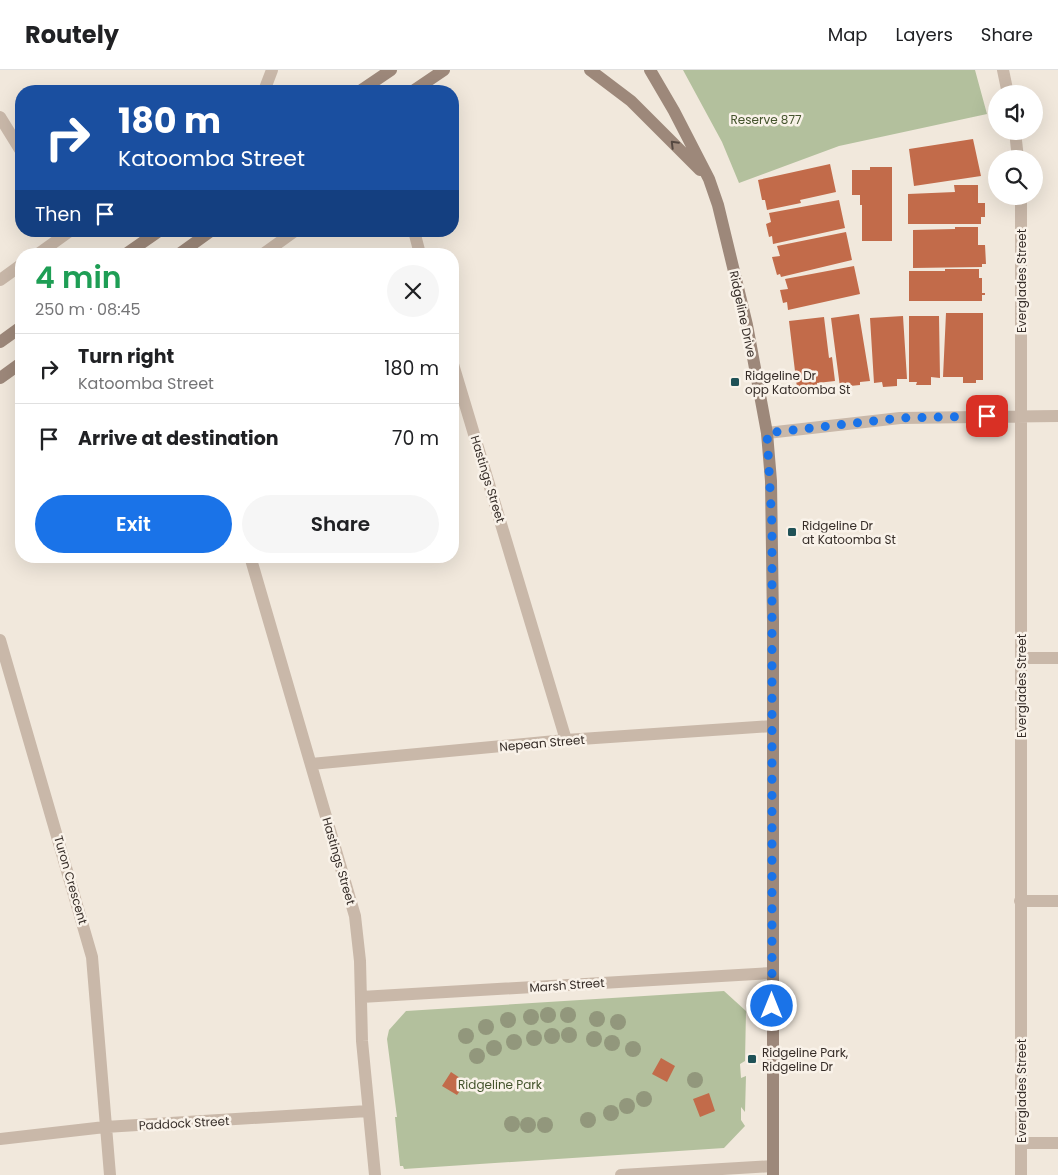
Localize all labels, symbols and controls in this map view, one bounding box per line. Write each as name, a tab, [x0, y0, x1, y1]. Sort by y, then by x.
text: Routely	[25, 18, 119, 51]
text: Map	[828, 22, 868, 47]
text: Layers	[896, 22, 953, 47]
text: Share	[981, 22, 1033, 47]
map controls	[988, 85, 1043, 205]
button: sound	[988, 85, 1043, 140]
text: 180 m	[118, 96, 221, 145]
icon: right	[35, 105, 100, 170]
park label: Reserve 877	[731, 111, 802, 128]
one-way arrow	[671, 141, 680, 150]
text: Katoomba Street	[118, 143, 305, 174]
button: search	[988, 150, 1043, 205]
icon: arrive	[91, 200, 119, 228]
text: Then	[35, 201, 81, 228]
street label: Everglades Street	[1013, 229, 1030, 333]
text: 4 min	[35, 256, 122, 299]
button: close	[387, 265, 439, 317]
street label: Ridgeline Drive	[726, 269, 760, 359]
text: 250 m · 08:45	[35, 298, 141, 321]
text: Turn right	[78, 343, 174, 370]
icon: right	[35, 355, 63, 383]
text: 180 m	[384, 355, 439, 382]
place label: Ridgeline Dr opp Katoomba St	[745, 367, 850, 398]
text: Katoomba Street	[78, 372, 214, 395]
marker: Ridgeline Dr opp Katoomba St	[729, 376, 741, 388]
pin	[966, 395, 1008, 437]
icon: arrive	[973, 402, 1001, 430]
icon: arrive	[35, 425, 63, 453]
text: Arrive at destination	[78, 425, 279, 452]
text: 70 m	[392, 425, 439, 452]
street label: Hastings Street	[467, 433, 509, 525]
button: Exit	[35, 495, 232, 553]
button: Share	[242, 495, 439, 553]
place label: Ridgeline Dr at Katoomba St	[802, 517, 896, 548]
marker: Ridgeline Dr at Katoomba St	[786, 526, 798, 538]
street label: Everglades Street	[1013, 634, 1030, 738]
street label: Nepean Street	[499, 731, 585, 755]
street label: Hastings Street	[318, 815, 360, 907]
street label: Turon Crescent	[50, 834, 92, 926]
street label: Marsh Street	[529, 974, 605, 996]
position arrow	[745, 979, 797, 1031]
street label: Everglades Street	[1013, 1039, 1030, 1143]
place label: Ridgeline Park, Ridgeline Dr	[762, 1044, 849, 1075]
marker: Ridgeline Park, Ridgeline Dr	[746, 1053, 758, 1065]
park label: Ridgeline Park	[458, 1076, 543, 1093]
street label: Paddock Street	[138, 1112, 230, 1134]

